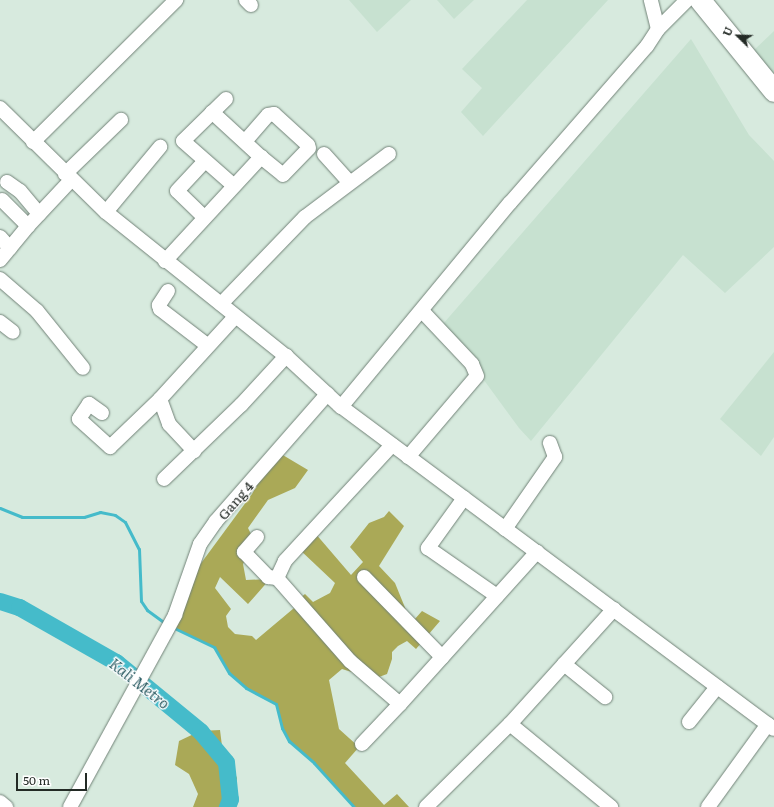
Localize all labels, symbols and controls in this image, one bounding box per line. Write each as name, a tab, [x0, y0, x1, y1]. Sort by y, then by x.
north arrow	[718, 16, 758, 56]
text: U	[718, 24, 736, 38]
street label: Gang 4	[214, 477, 256, 523]
water label: Kali Metro	[106, 654, 174, 712]
scale bar	[18, 765, 89, 791]
text: 50 m	[23, 771, 50, 789]

